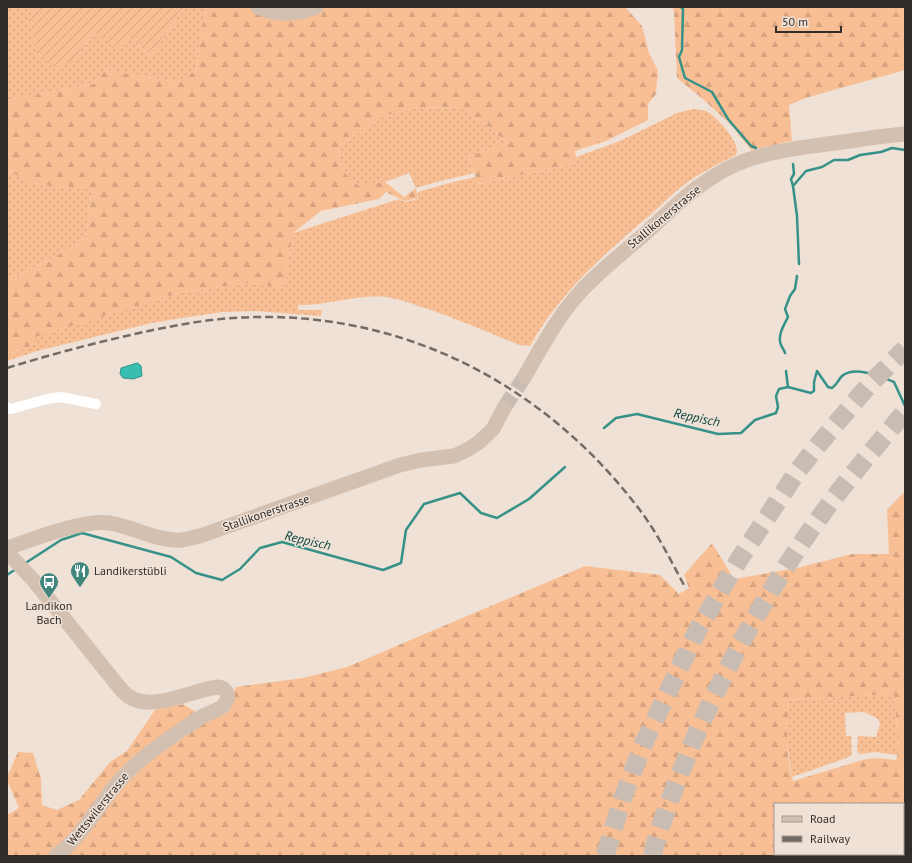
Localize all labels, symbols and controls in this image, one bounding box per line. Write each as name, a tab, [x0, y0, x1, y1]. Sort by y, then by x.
scale bar	[776, 8, 841, 34]
text: 50 m	[782, 14, 808, 29]
street label: Stallikonerstrasse	[624, 182, 703, 252]
water label: Reppisch	[672, 404, 722, 431]
street label: Stallikonerstrasse	[220, 491, 311, 534]
water label: Reppisch	[283, 527, 333, 554]
restaurant icon: Landikerstübli	[69, 560, 91, 588]
place label: Landikerstübli	[94, 563, 167, 578]
bus stop icon: Landikon Bach	[38, 571, 60, 599]
place label: Landikon Bach	[26, 598, 72, 627]
street label: Wettswilerstrasse	[64, 769, 132, 848]
legend	[774, 803, 904, 855]
text: Road	[810, 811, 835, 826]
text: Railway	[810, 831, 850, 846]

